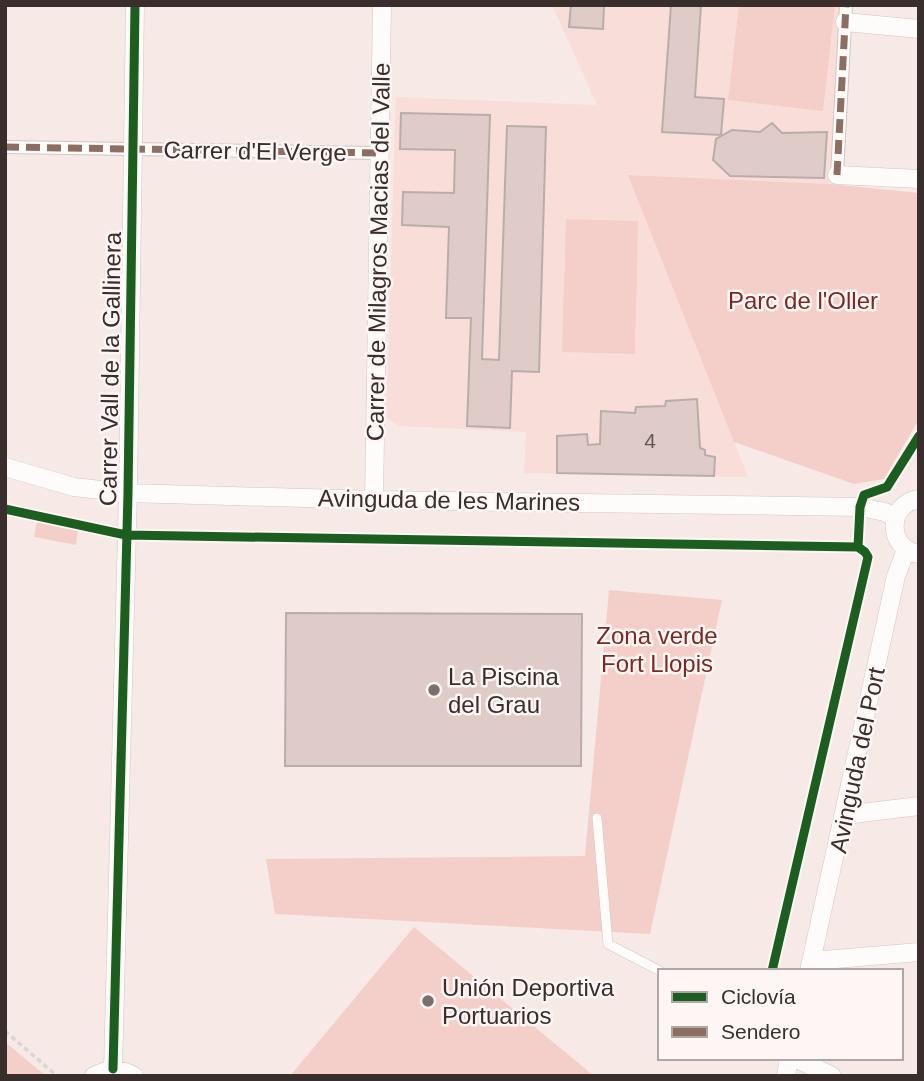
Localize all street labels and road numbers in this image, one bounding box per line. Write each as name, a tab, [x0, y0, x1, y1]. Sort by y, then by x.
street label: Carrer de Milagros Macias del Valle	[361, 63, 395, 441]
street label: Carrer d'El Verge	[163, 136, 347, 166]
street label: Carrer Vall de la Gallinera	[94, 231, 126, 506]
street label: Avinguda de les Marines	[318, 484, 580, 516]
street label: Avinguda del Port	[824, 664, 890, 855]

